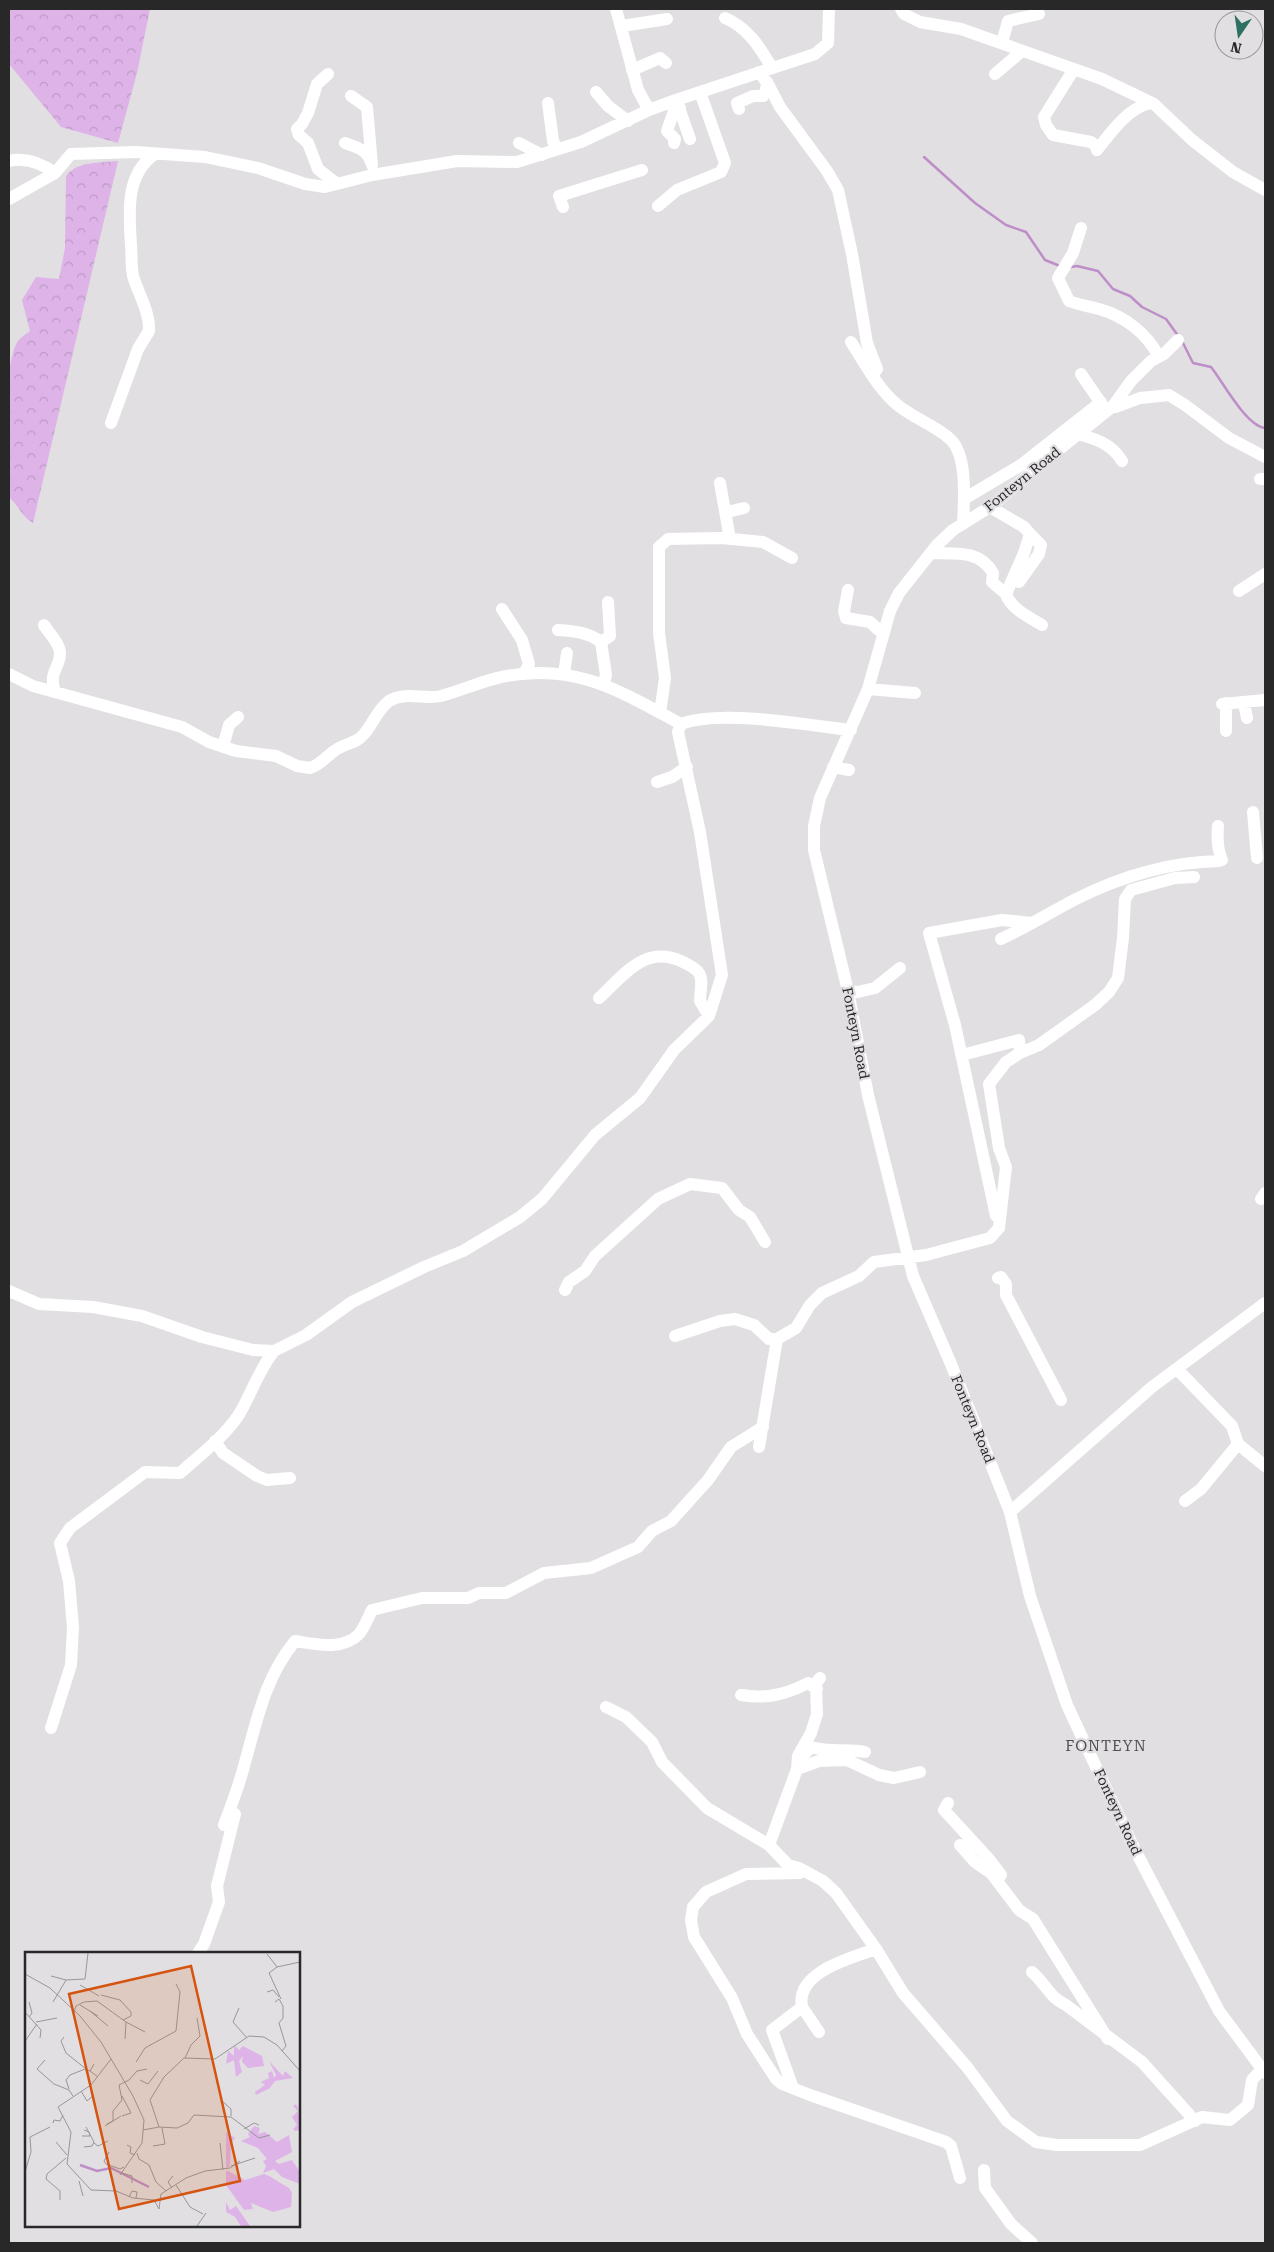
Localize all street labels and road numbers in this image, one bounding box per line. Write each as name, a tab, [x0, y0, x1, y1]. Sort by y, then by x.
street label: Fonteyn Road	[981, 443, 1063, 515]
street label: Fonteyn Road	[839, 986, 873, 1080]
street label: Fonteyn Road	[948, 1373, 998, 1465]
street label: Fonteyn Road	[1091, 1766, 1145, 1858]

